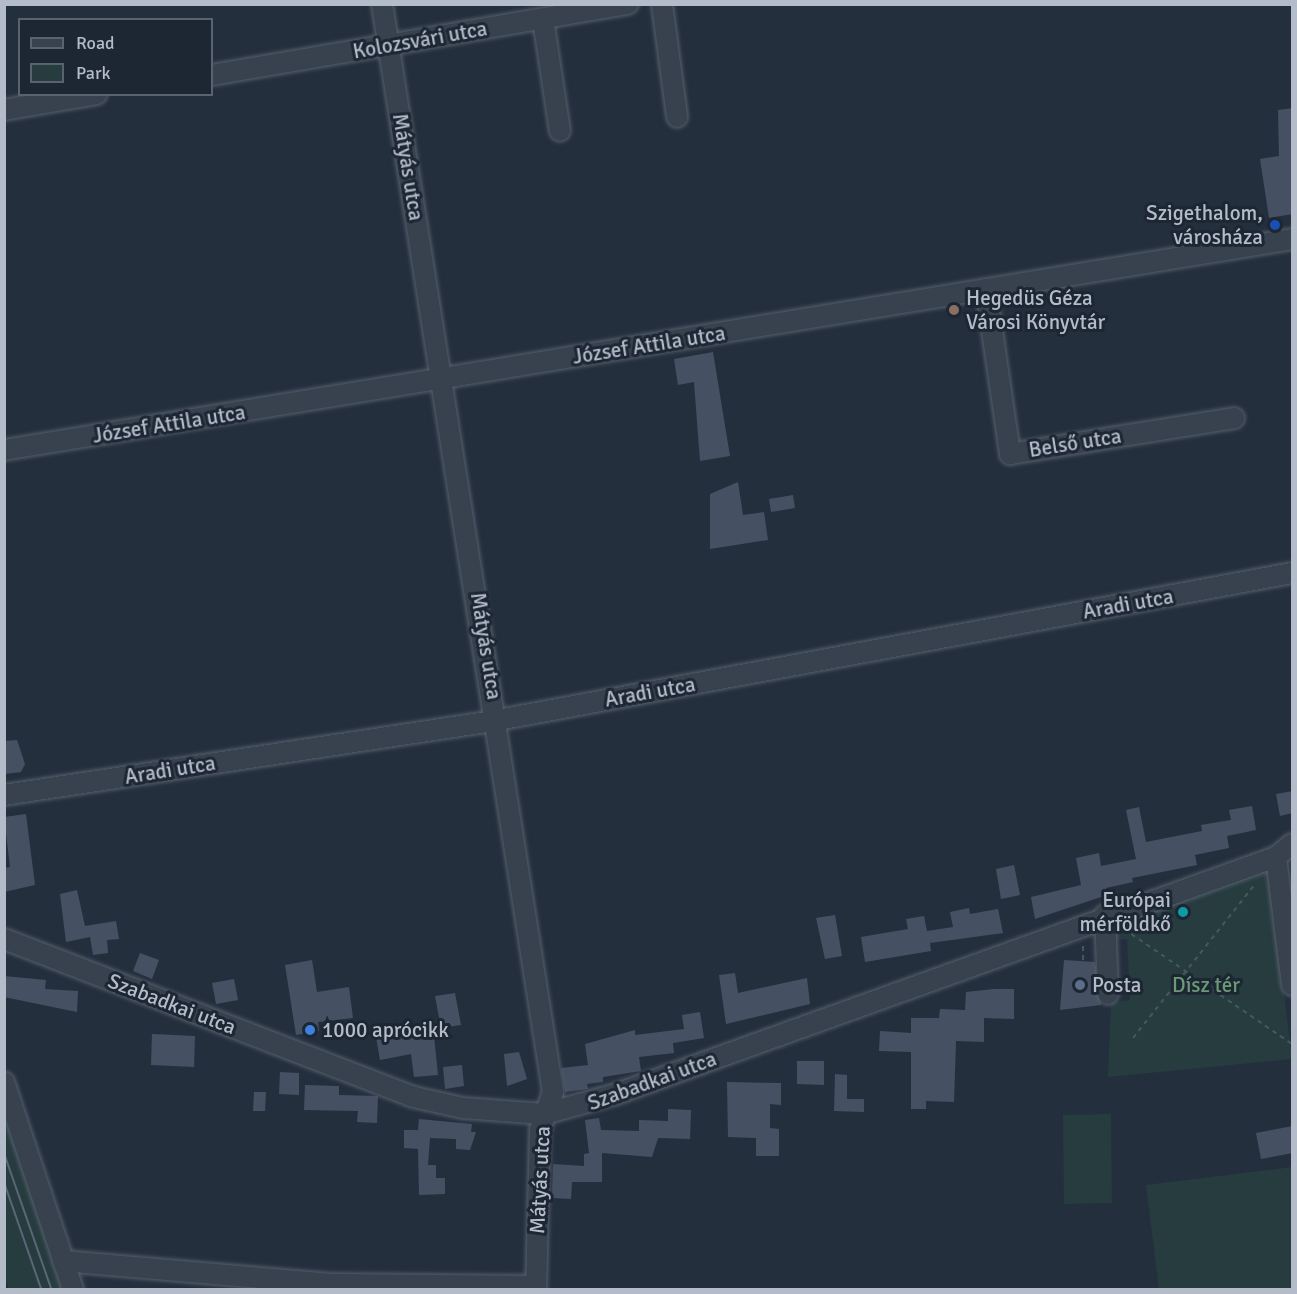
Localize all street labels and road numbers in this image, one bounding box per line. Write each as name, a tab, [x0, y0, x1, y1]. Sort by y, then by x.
street label: Kolozsvári utca	[351, 16, 489, 64]
street label: Mátyás utca	[387, 112, 429, 222]
street label: József Attila utca	[571, 320, 727, 370]
street label: József Attila utca	[91, 399, 247, 449]
street label: Belső utca	[1027, 423, 1123, 463]
street label: Aradi utca	[1081, 584, 1175, 624]
street label: Mátyás utca	[465, 591, 507, 701]
street label: Aradi utca	[603, 672, 697, 712]
street label: Aradi utca	[123, 750, 217, 790]
street label: Szabadkai utca	[104, 968, 240, 1040]
street label: Szabadkai utca	[584, 1046, 720, 1116]
street label: Mátyás utca	[525, 1125, 555, 1235]

